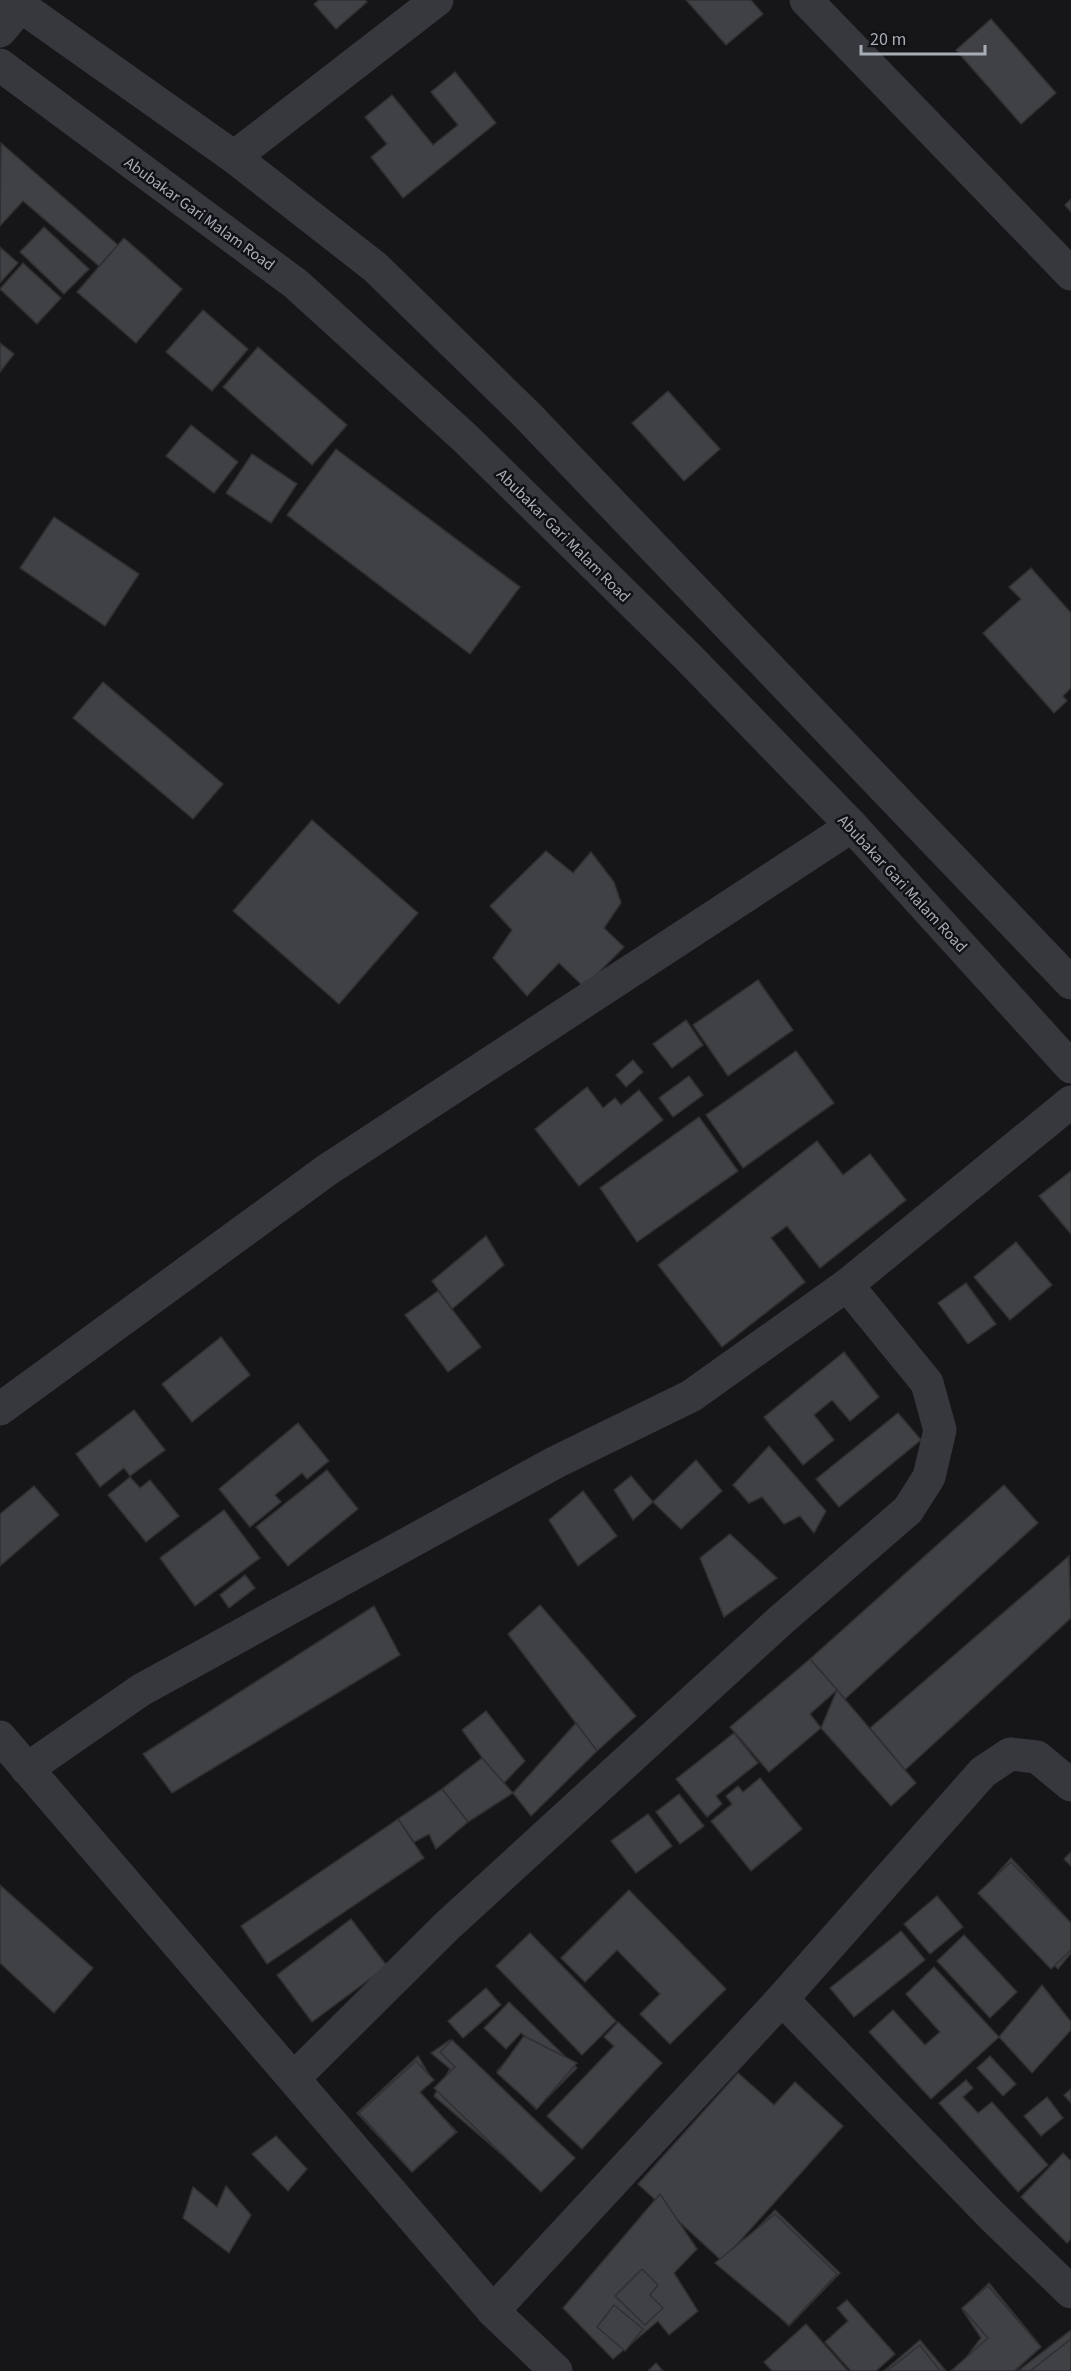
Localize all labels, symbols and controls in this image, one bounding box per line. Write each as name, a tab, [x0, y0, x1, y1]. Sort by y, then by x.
scale bar	[861, 18, 986, 56]
text: 20 m	[870, 27, 906, 52]
street label: Abubakar Gari Malam Road	[120, 152, 279, 276]
street label: Abubakar Gari Malam Road	[492, 464, 635, 607]
street label: Abubakar Gari Malam Road	[833, 810, 972, 957]

